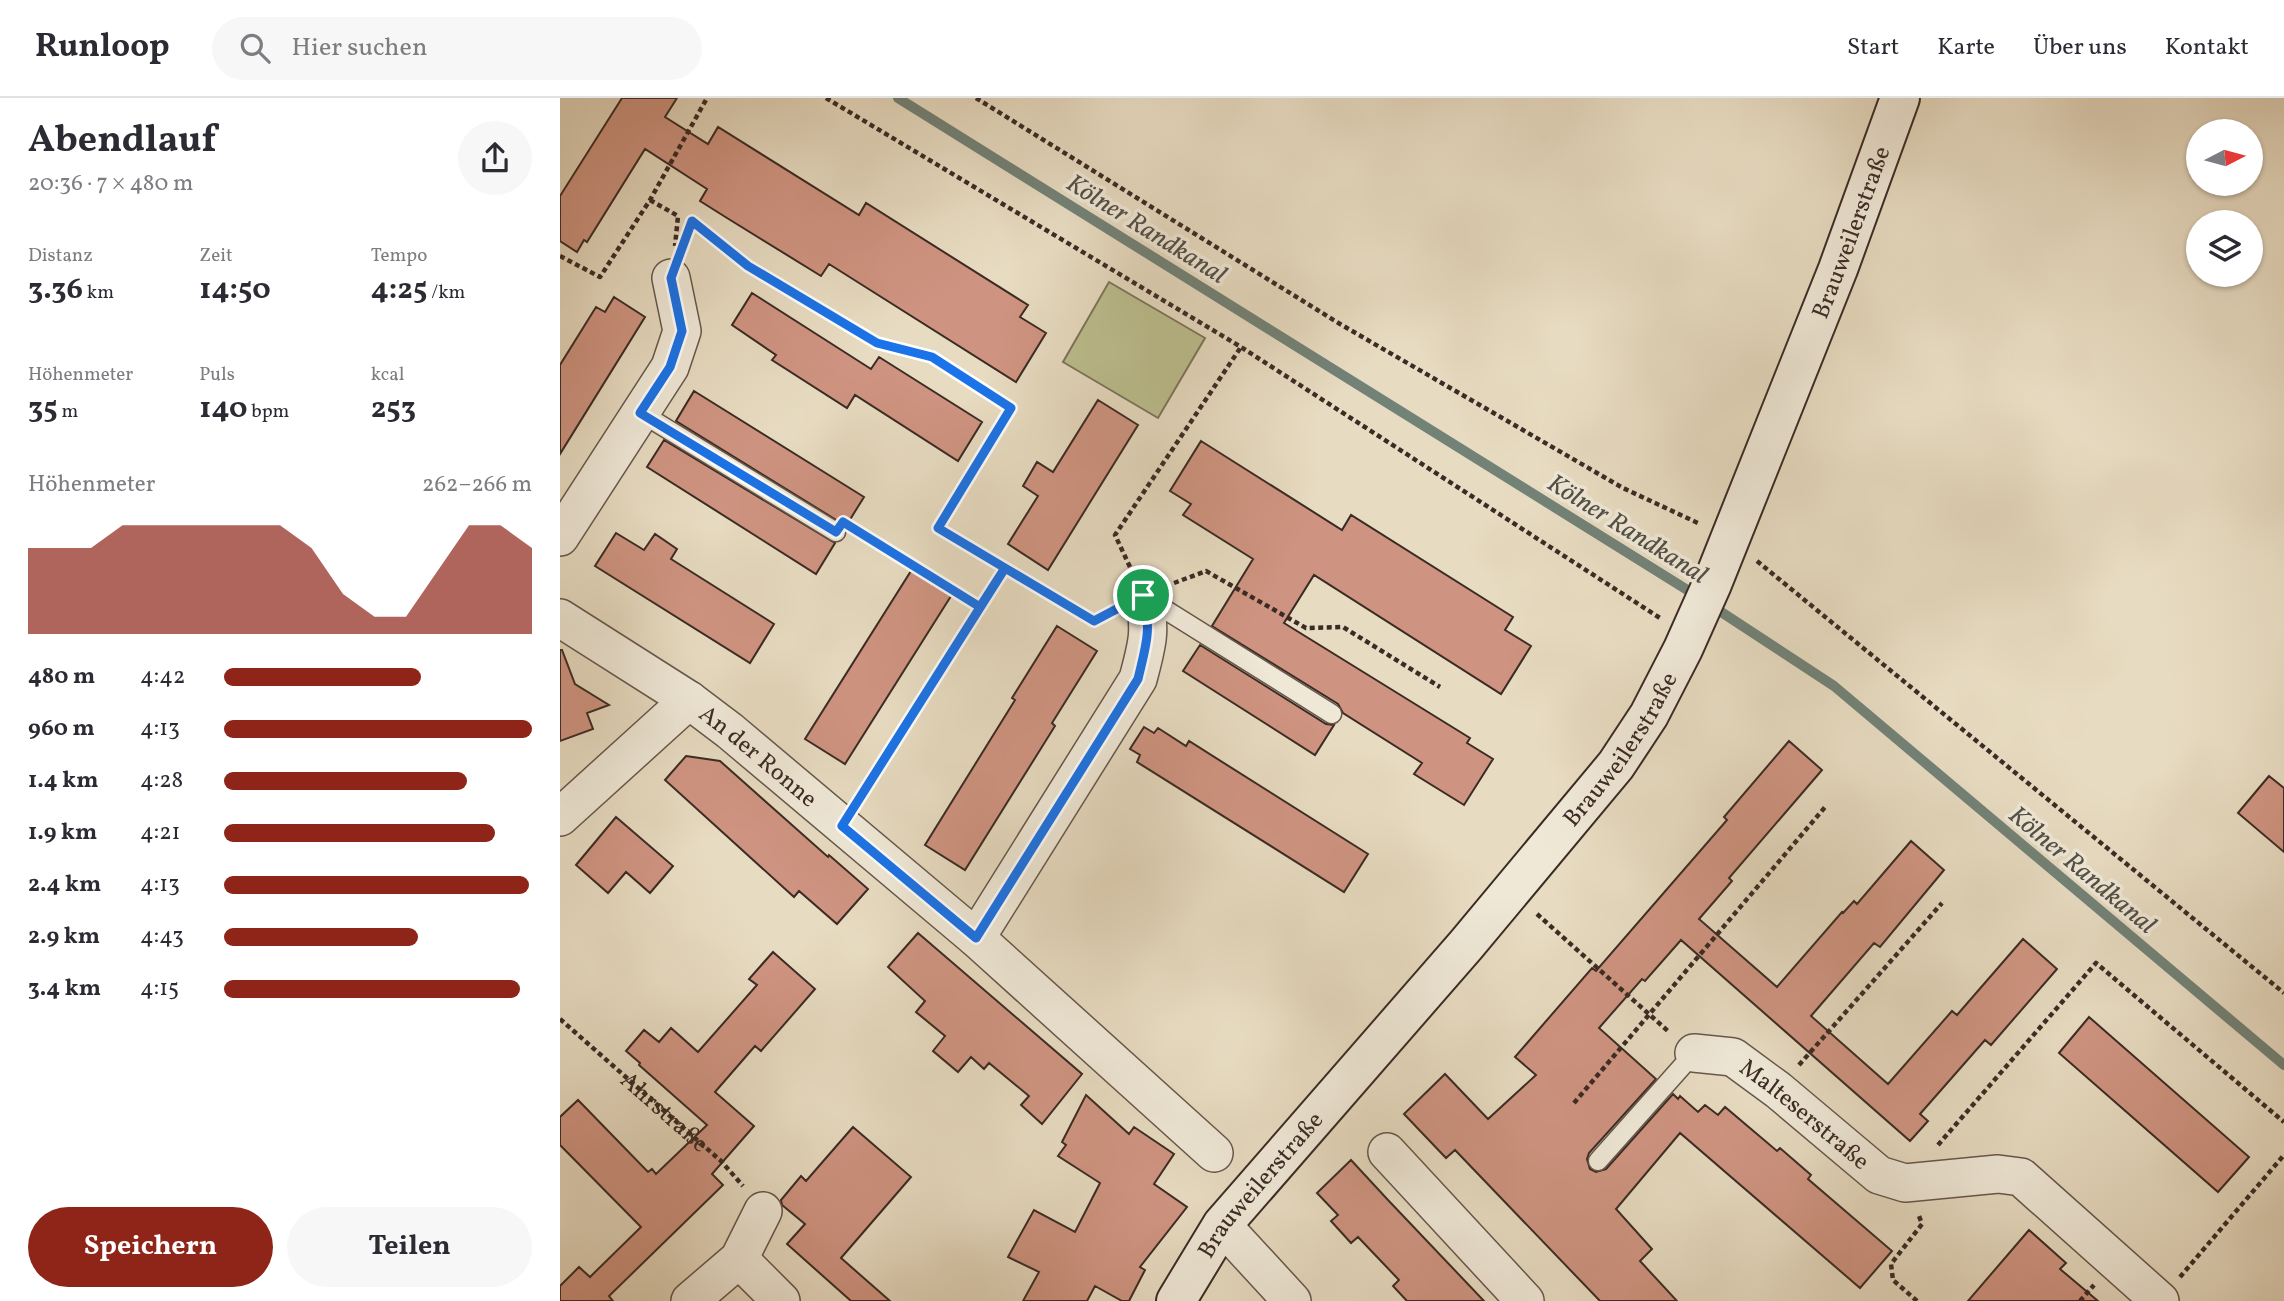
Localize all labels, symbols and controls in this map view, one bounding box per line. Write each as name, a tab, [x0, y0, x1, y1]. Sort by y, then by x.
search box	[212, 17, 702, 80]
text: Runloop	[35, 25, 170, 71]
icon: search	[236, 29, 274, 67]
text: Hier suchen	[292, 30, 427, 66]
text: Start	[1847, 31, 1899, 65]
text: Karte	[1937, 31, 1995, 65]
text: Über uns	[2033, 31, 2127, 65]
text: Kontakt	[2165, 31, 2249, 65]
text: Abendlauf	[28, 115, 216, 168]
north arrow	[2186, 119, 2263, 196]
map controls	[2186, 119, 2263, 287]
button: share	[458, 121, 532, 195]
street label: Brauweilerstraße	[1805, 142, 1900, 324]
water label: Kölner Randkanal	[1059, 166, 1233, 294]
text: 20:36 · 7 × 480 m	[28, 168, 193, 200]
button: layers	[2186, 210, 2263, 287]
text: Distanz	[28, 243, 93, 269]
text: Zeit	[199, 243, 233, 269]
text: Tempo	[371, 243, 427, 269]
text: 3.36	[28, 269, 83, 311]
text: 14:50	[199, 269, 271, 311]
text: 4:25	[371, 269, 427, 311]
text: km	[83, 280, 114, 306]
text: /km	[427, 280, 465, 306]
text: Höhenmeter	[28, 362, 133, 388]
text: Puls	[199, 362, 235, 388]
text: kcal	[371, 362, 404, 388]
text: 35	[28, 388, 58, 430]
text: 140	[199, 388, 247, 430]
text: 253	[371, 388, 416, 430]
text: m	[58, 399, 78, 425]
text: bpm	[247, 399, 289, 425]
water label: Kölner Randkanal	[1540, 466, 1714, 594]
text: Höhenmeter	[28, 469, 155, 501]
text: 262–266 m	[422, 469, 532, 501]
pin	[1113, 565, 1173, 625]
icon: arrive	[1124, 576, 1162, 614]
text: 480 m	[28, 661, 95, 693]
text: 4:42	[140, 661, 185, 693]
street label: Brauweilerstraße	[1556, 667, 1687, 835]
street label: An der Ronne	[691, 698, 824, 816]
text: 960 m	[28, 713, 95, 745]
text: 4:13	[140, 713, 180, 745]
text: 1.4 km	[28, 765, 99, 797]
text: 4:28	[140, 765, 183, 797]
water label: Kölner Randkanal	[2000, 798, 2164, 943]
text: 1.9 km	[28, 817, 97, 849]
text: 4:21	[140, 817, 180, 849]
text: 2.4 km	[28, 869, 101, 901]
text: 4:13	[140, 869, 180, 901]
text: 2.9 km	[28, 921, 100, 953]
text: 4:43	[140, 921, 184, 953]
text: 3.4 km	[28, 973, 101, 1005]
text: 4:15	[140, 973, 179, 1005]
street label: Malteserstraße	[1732, 1052, 1876, 1179]
street label: Ahrstraße	[612, 1065, 715, 1161]
street label: Brauweilerstraße	[1191, 1105, 1332, 1265]
button: Speichern	[28, 1207, 273, 1287]
button: Teilen	[287, 1207, 532, 1287]

